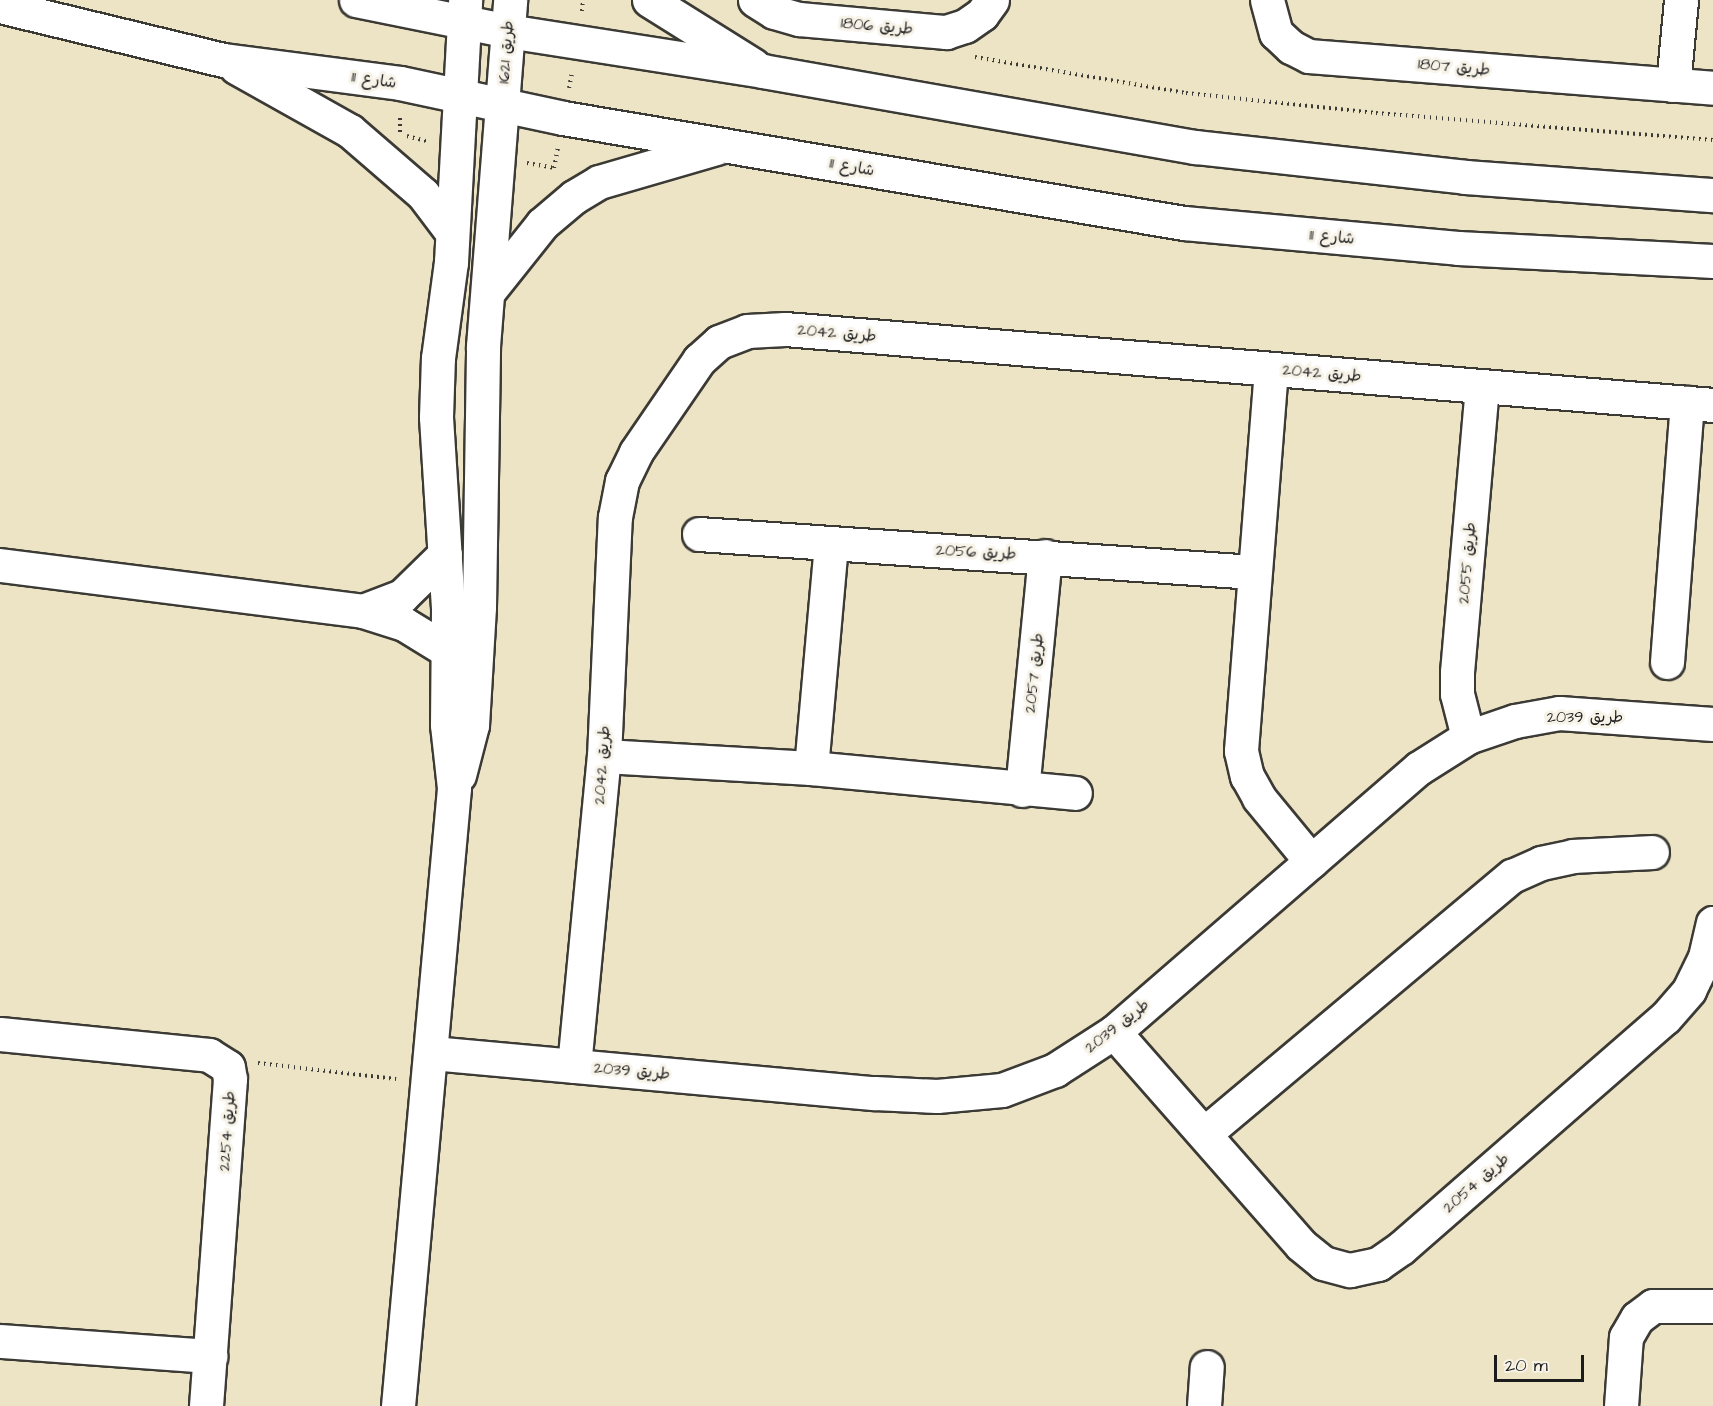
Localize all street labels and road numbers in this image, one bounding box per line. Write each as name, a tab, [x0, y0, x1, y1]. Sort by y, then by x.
street label: طريق 1806	[840, 13, 914, 39]
street label: طريق 1621	[494, 20, 518, 84]
street label: طريق 1807	[1417, 54, 1491, 80]
street label: شارع 11	[350, 67, 398, 93]
street label: شارع 11	[828, 154, 876, 180]
street label: شارع 11	[1309, 225, 1355, 249]
street label: طريق 2042	[797, 320, 877, 346]
street label: طريق 2042	[1282, 360, 1362, 386]
street label: طريق 2055	[1454, 521, 1480, 605]
street label: طريق 2056	[935, 540, 1017, 564]
street label: طريق 2057	[1020, 632, 1048, 714]
street label: طريق 2039	[1547, 707, 1623, 727]
street label: طريق 2042	[590, 725, 614, 805]
street label: طريق 2039	[1081, 995, 1153, 1057]
street label: طريق 2039	[593, 1058, 671, 1084]
street label: طريق 2254	[215, 1090, 239, 1172]
street label: طريق 2054	[1439, 1149, 1513, 1217]

